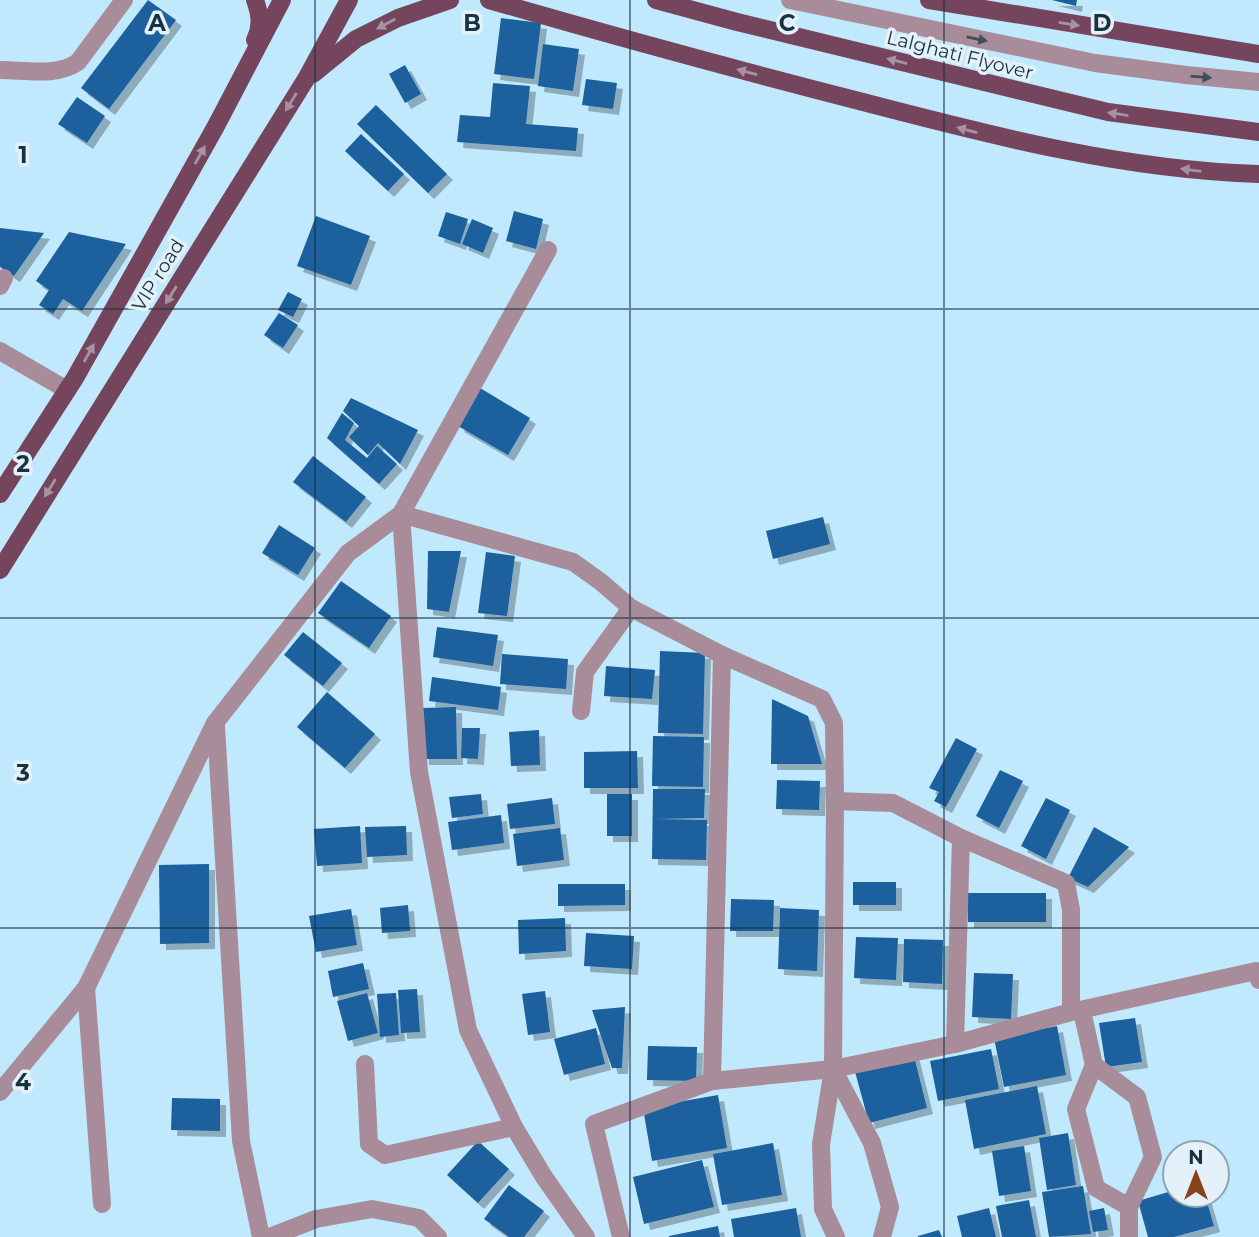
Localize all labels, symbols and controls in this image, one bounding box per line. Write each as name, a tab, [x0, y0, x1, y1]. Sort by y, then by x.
text: A	[147, 9, 166, 37]
text: B	[463, 9, 481, 37]
text: C	[779, 9, 796, 37]
text: D	[1093, 9, 1112, 37]
one-way arrow	[376, 18, 396, 30]
one-way arrow	[1058, 18, 1080, 29]
street label: Lalghati Flyover	[884, 26, 1036, 84]
one-way arrow	[966, 34, 988, 45]
one-way arrow	[886, 55, 908, 66]
one-way arrow	[736, 66, 758, 77]
one-way arrow	[1190, 71, 1212, 82]
one-way arrow	[285, 93, 298, 112]
one-way arrow	[1107, 108, 1129, 119]
one-way arrow	[956, 124, 978, 135]
text: 1	[18, 141, 28, 169]
one-way arrow	[194, 145, 206, 164]
one-way arrow	[1180, 164, 1202, 175]
street label: VIP road	[127, 235, 189, 315]
one-way arrow	[164, 285, 177, 305]
one-way arrow	[83, 343, 95, 363]
text: 2	[16, 450, 30, 478]
one-way arrow	[43, 478, 56, 497]
text: 3	[15, 759, 30, 787]
text: 4	[15, 1068, 31, 1096]
north arrow	[1161, 1139, 1231, 1209]
text: N	[1188, 1146, 1204, 1169]

